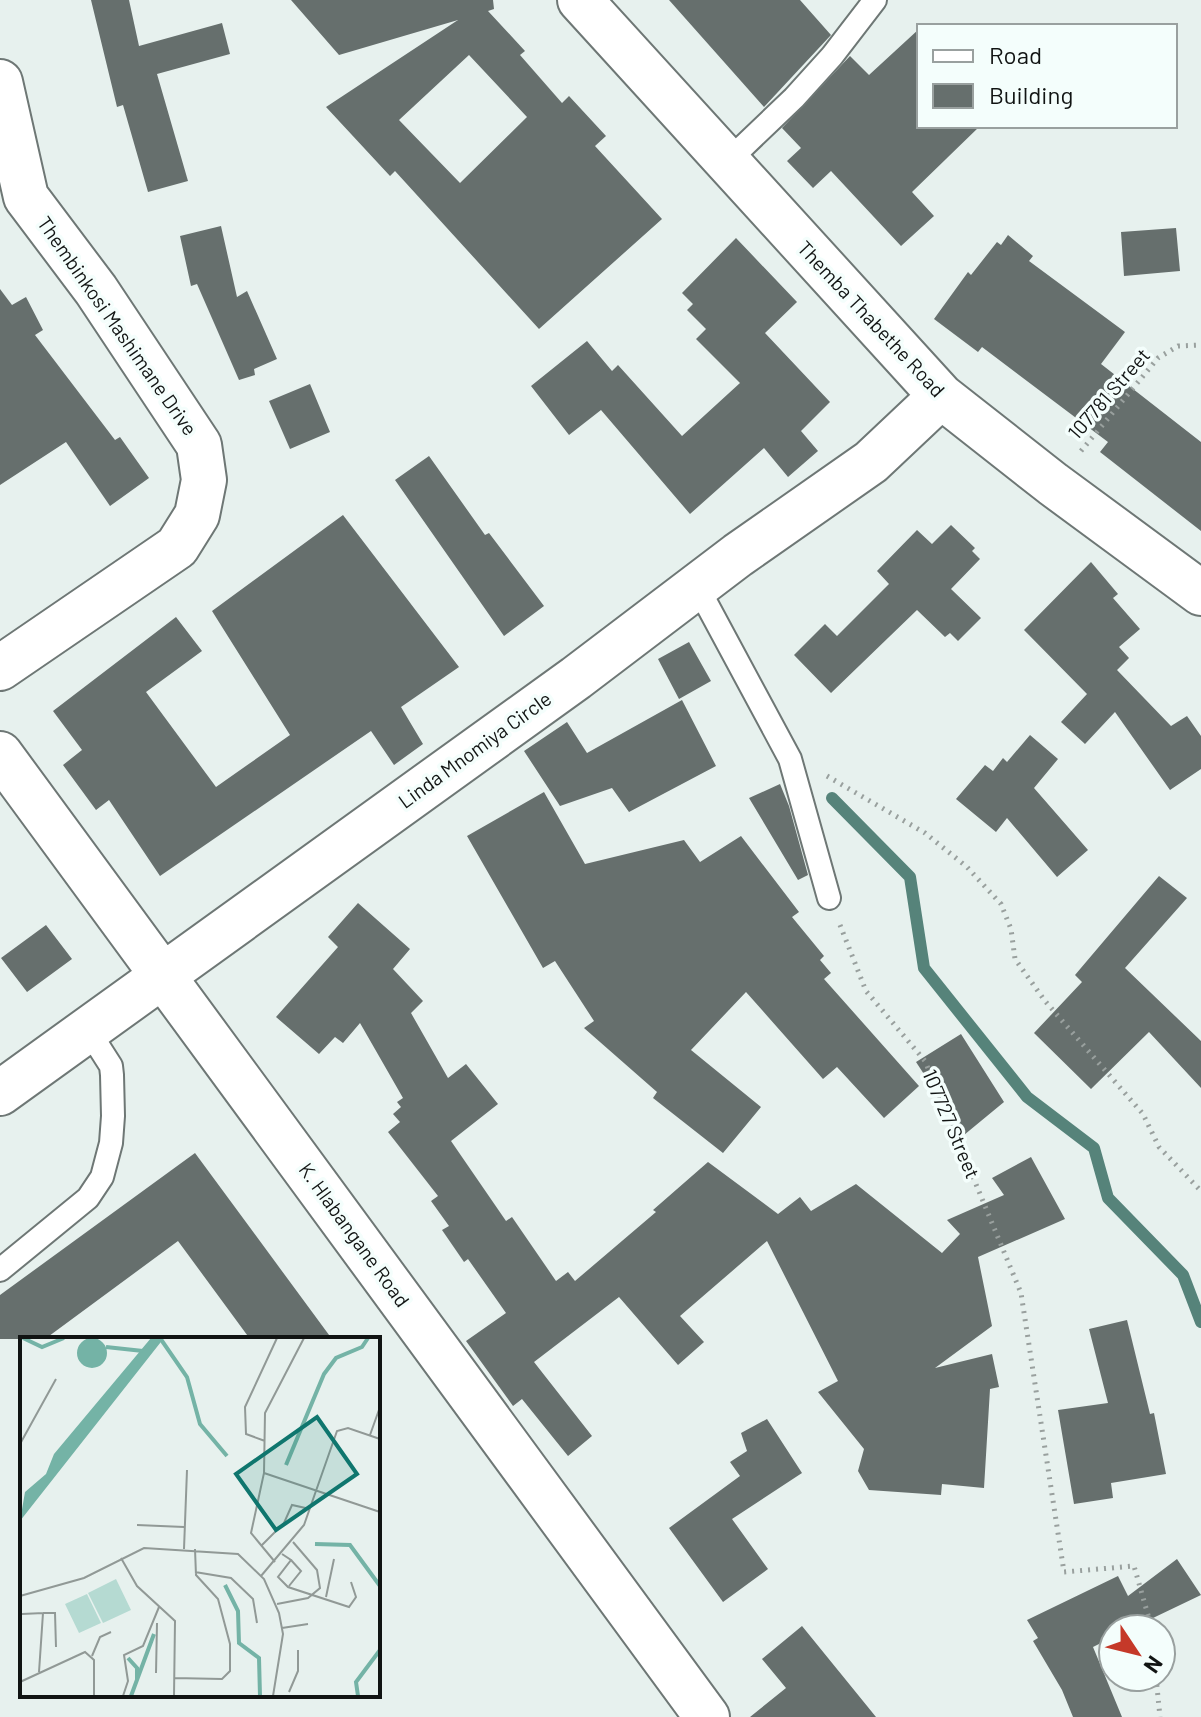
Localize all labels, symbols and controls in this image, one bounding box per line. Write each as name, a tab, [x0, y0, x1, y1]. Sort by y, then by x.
legend	[917, 24, 1177, 128]
text: Road	[989, 40, 1042, 69]
text: Building	[989, 80, 1073, 109]
street label: Thembinkosi Mashimane Drive	[33, 211, 203, 440]
street label: Themba Thabethe Road	[793, 235, 950, 401]
street label: 107781 Street	[1062, 343, 1154, 444]
street label: Linda Mnomiya Circle	[393, 686, 556, 813]
street label: 107727 Street	[918, 1066, 986, 1182]
street label: K. Hlabangane Road	[295, 1158, 415, 1311]
inset map	[20, 1337, 380, 1697]
north arrow	[1097, 1613, 1177, 1693]
text: N	[1139, 1652, 1169, 1678]

